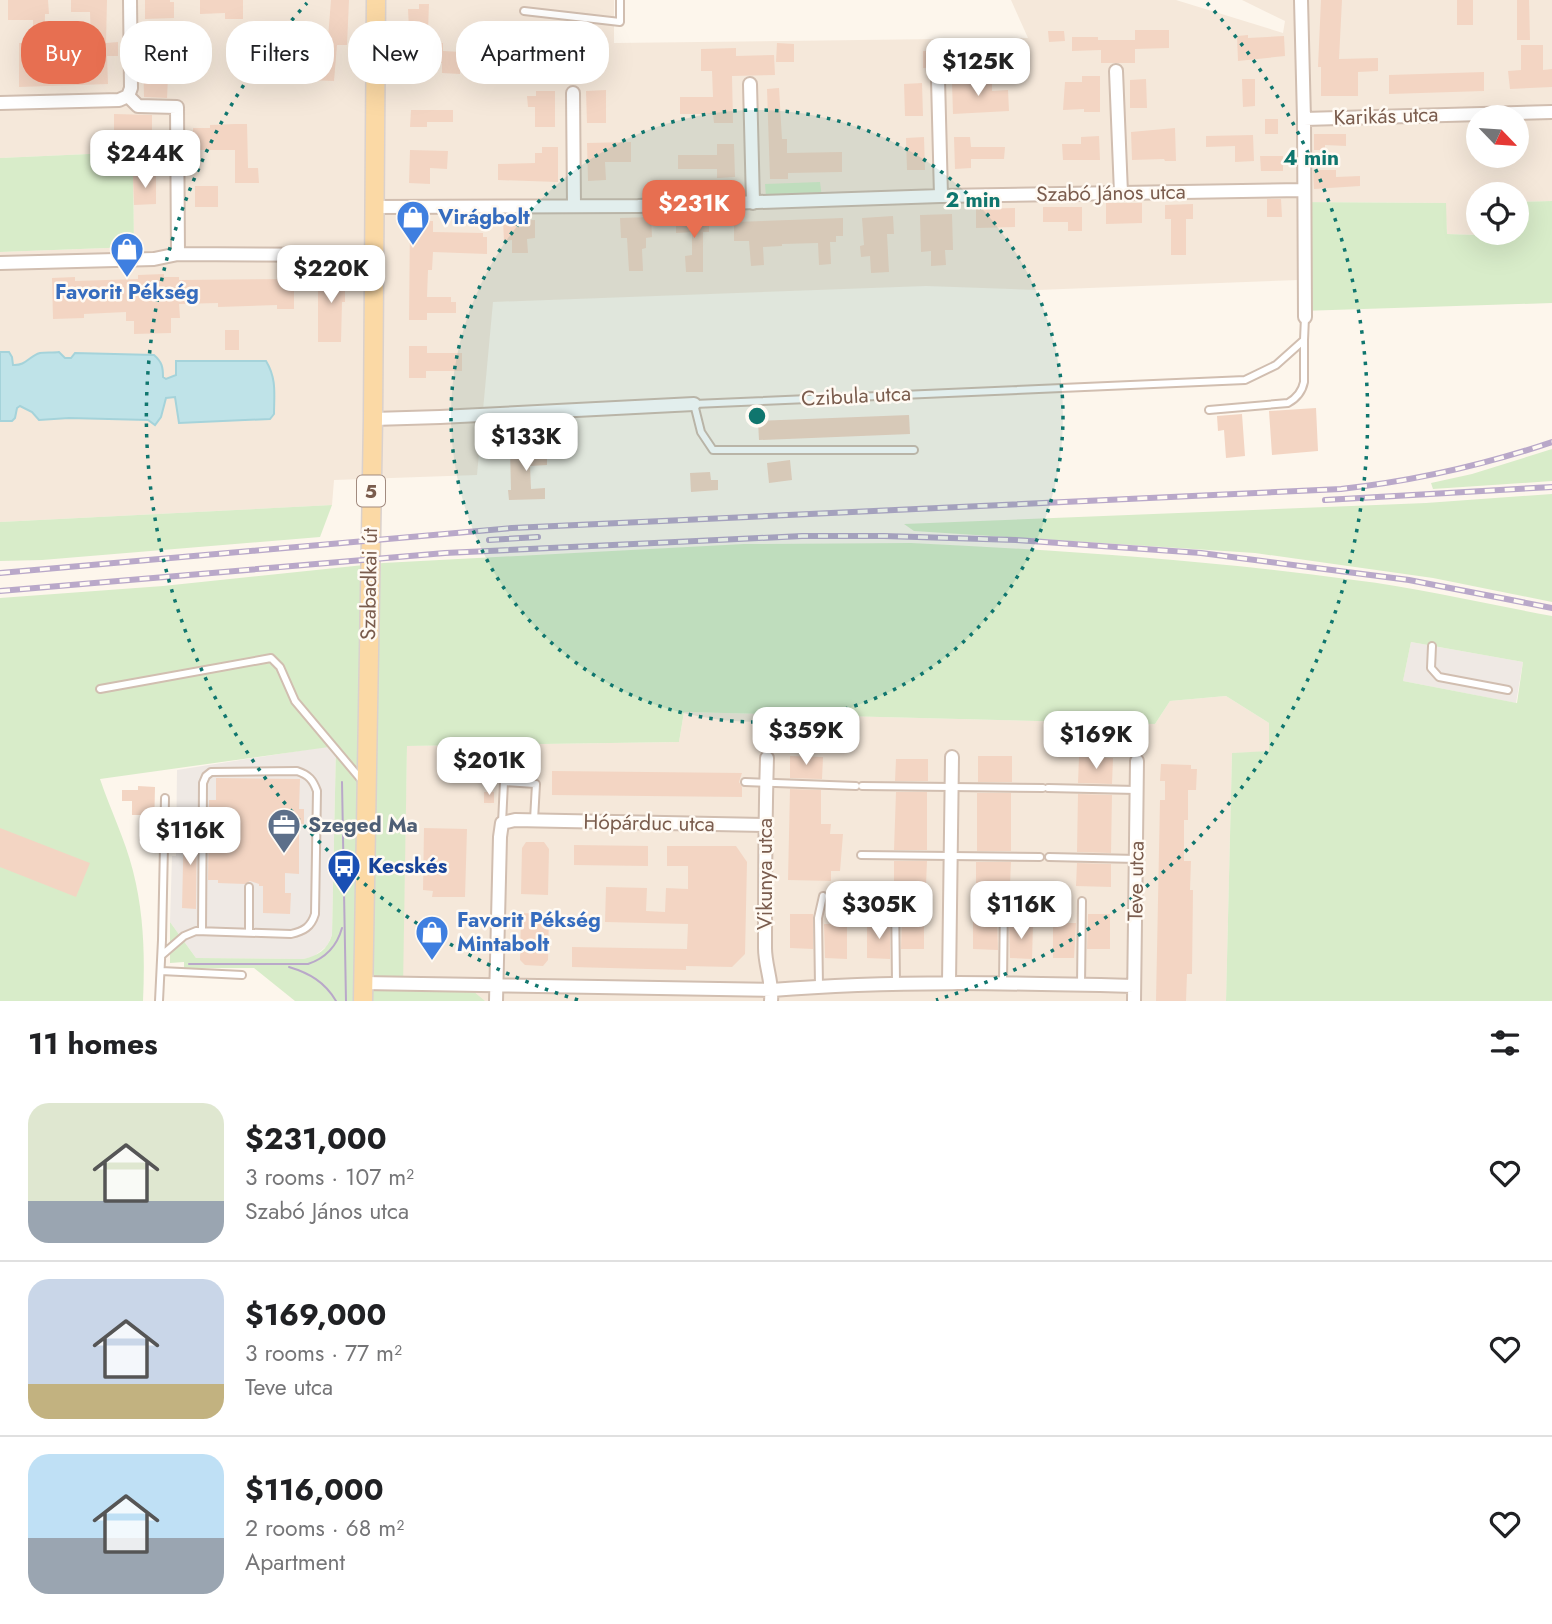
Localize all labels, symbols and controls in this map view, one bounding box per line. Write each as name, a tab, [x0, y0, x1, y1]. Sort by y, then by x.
chip: Buy	[21, 21, 106, 84]
chip: Rent	[120, 21, 212, 84]
chip: Filters	[226, 21, 334, 84]
chip: New	[348, 21, 442, 84]
chip: Apartment	[456, 21, 609, 84]
pin: $125K	[929, 38, 1027, 98]
text: $125K	[942, 44, 1014, 78]
street label: Karikás utca	[1333, 99, 1439, 133]
north arrow	[1466, 105, 1530, 168]
map controls	[1466, 105, 1529, 245]
pin: $244K	[96, 130, 194, 190]
text: $244K	[106, 136, 184, 170]
text: 4 min	[1283, 143, 1339, 173]
street label: Szabó János utca	[1036, 177, 1186, 209]
pin: $231K	[645, 180, 743, 240]
button: locate	[1466, 182, 1529, 245]
text: 2 min	[945, 185, 1001, 215]
text: $231K	[658, 186, 730, 220]
shop icon: Virágbolt	[394, 198, 432, 247]
place label: Virágbolt	[437, 202, 530, 232]
shop icon: Favorit Pékség	[108, 230, 146, 279]
pin: $220K	[282, 246, 380, 305]
text: $220K	[293, 251, 369, 285]
place label: Favorit Pékség	[55, 277, 199, 307]
street label: Czibula utca	[800, 378, 912, 414]
centre of rings	[745, 404, 769, 428]
pin: $133K	[477, 414, 575, 473]
text: $133K	[491, 419, 561, 453]
road number: 5	[357, 476, 385, 506]
street label: Szabadkai út	[353, 528, 385, 640]
pin: $359K	[757, 708, 855, 767]
pin: $169K	[1047, 712, 1145, 771]
text: $359K	[769, 713, 843, 747]
text: $169K	[1060, 717, 1132, 751]
pin: $201K	[440, 738, 538, 797]
text: $201K	[453, 743, 525, 777]
office icon: Szeged Ma	[265, 806, 303, 855]
street label: Hópárduc utca	[583, 807, 715, 839]
pin: $116K	[141, 808, 239, 867]
place label: Szeged Ma	[308, 810, 418, 840]
text: $116K	[155, 813, 225, 847]
street label: Vikunya utca	[750, 818, 780, 930]
street label: Teve utca	[1120, 841, 1152, 921]
bus stop icon: Kecskés	[325, 847, 363, 896]
place label: Kecskés	[368, 851, 448, 881]
pin: $305K	[830, 881, 928, 941]
pin: $116K	[972, 881, 1070, 941]
text: $305K	[842, 887, 916, 921]
text: $116K	[986, 887, 1056, 921]
place label: Favorit Pékség Mintabolt	[457, 905, 601, 959]
shop icon: Favorit Pékség Mintabolt	[413, 913, 451, 962]
text: 11 homes	[28, 1022, 158, 1065]
icon: filters	[1486, 1024, 1524, 1062]
text: $231,000	[245, 1117, 387, 1160]
icon: home	[84, 1131, 168, 1215]
icon: heart	[1486, 1154, 1524, 1192]
text: 3 rooms · 107 m²	[245, 1160, 414, 1194]
text: Szabó János utca	[245, 1194, 409, 1228]
text: $169,000	[245, 1293, 386, 1336]
icon: home	[84, 1307, 168, 1391]
icon: heart	[1486, 1330, 1524, 1368]
text: 3 rooms · 77 m²	[245, 1336, 402, 1370]
text: Teve utca	[245, 1370, 333, 1404]
text: $116,000	[245, 1468, 384, 1511]
icon: home	[84, 1482, 168, 1566]
icon: heart	[1486, 1505, 1524, 1543]
text: 2 rooms · 68 m²	[245, 1511, 404, 1545]
text: Apartment	[245, 1545, 345, 1579]

